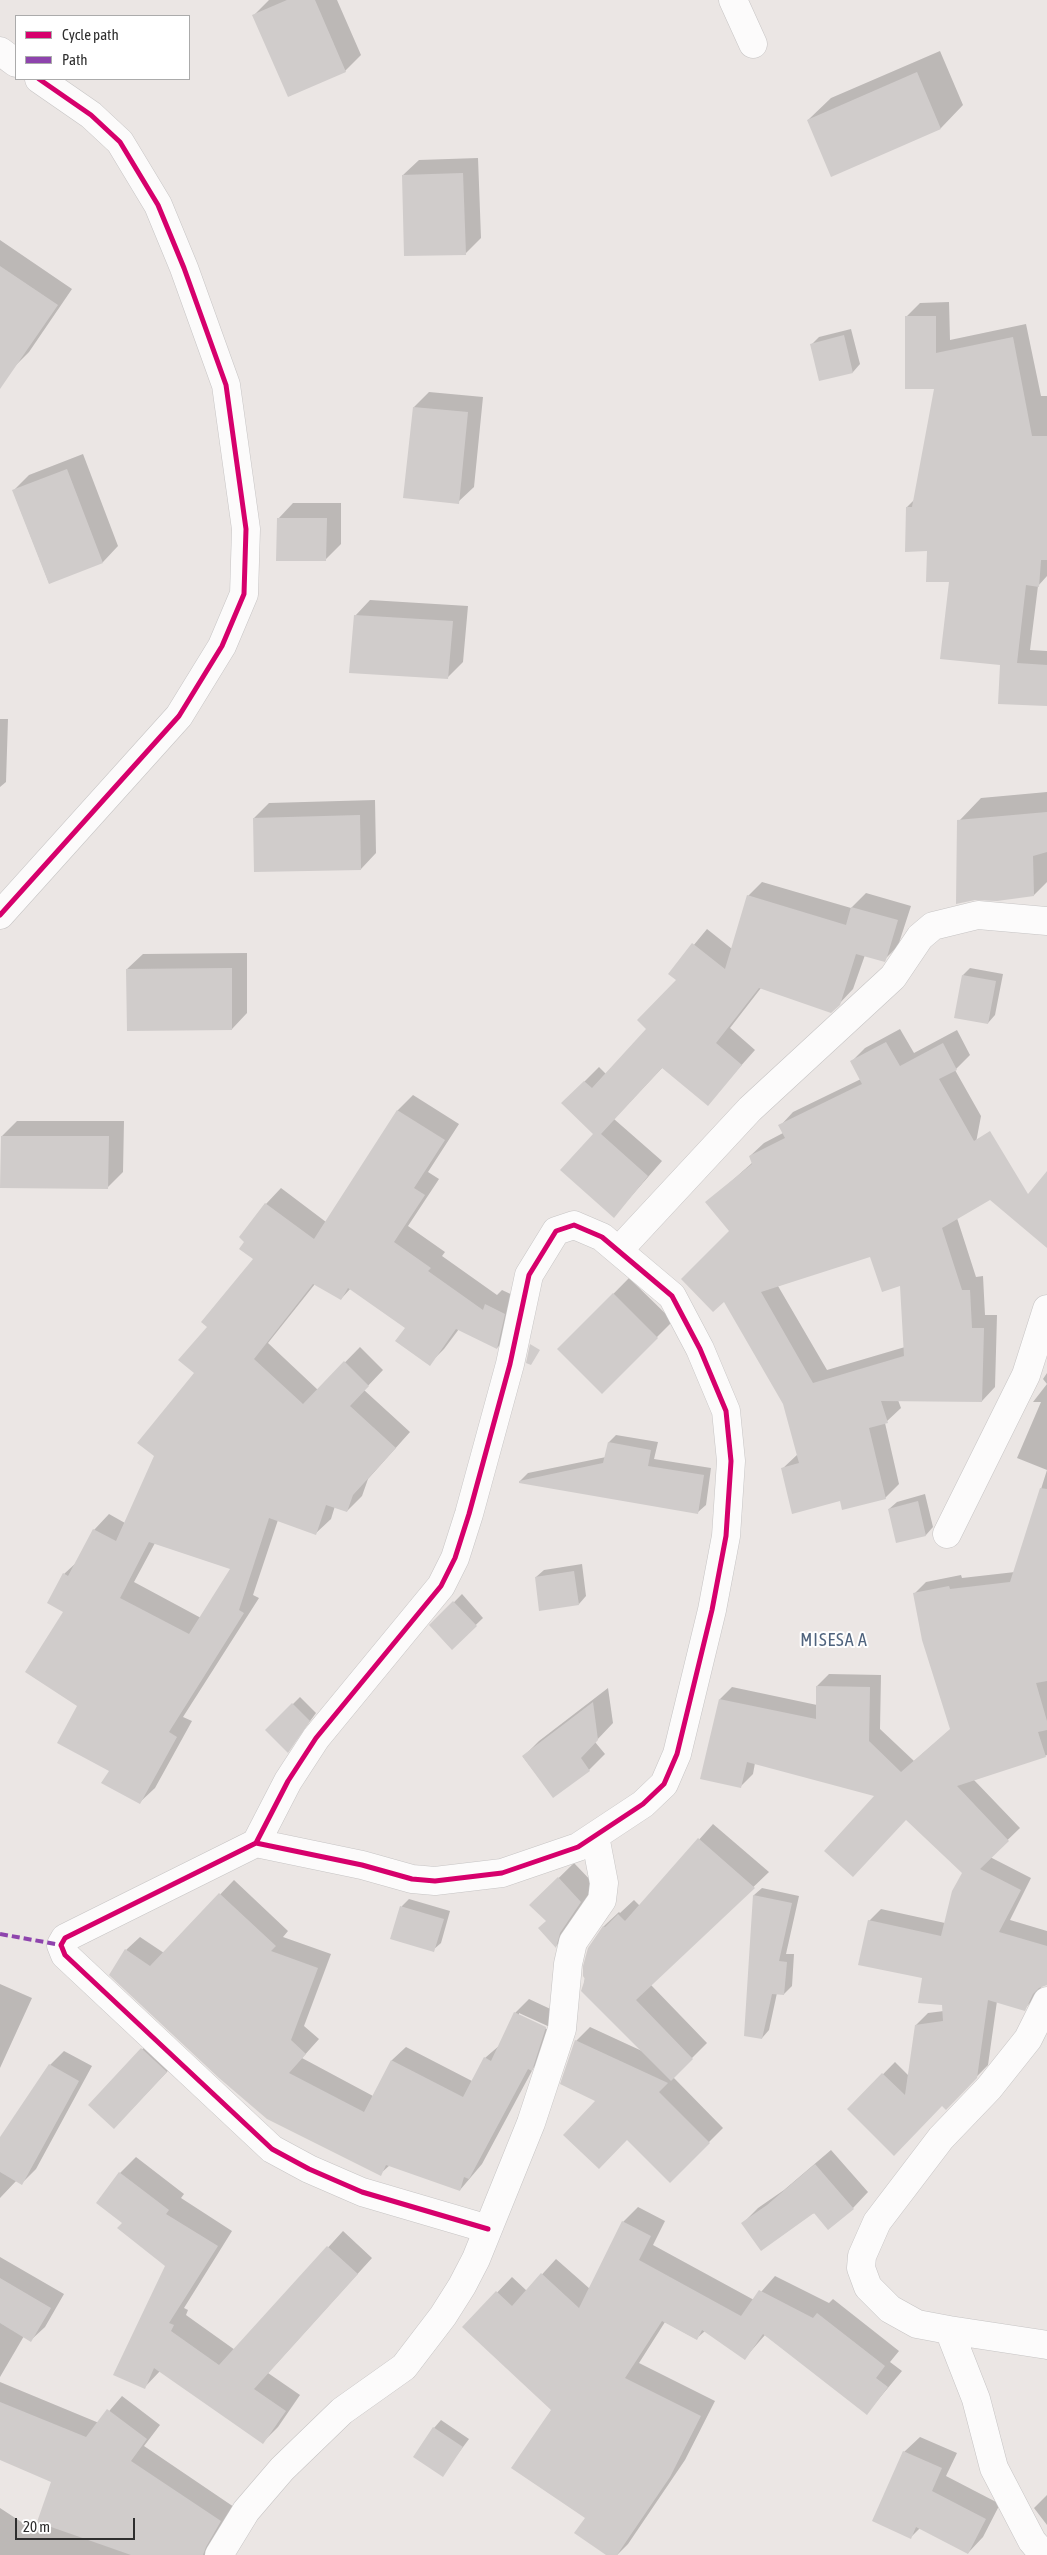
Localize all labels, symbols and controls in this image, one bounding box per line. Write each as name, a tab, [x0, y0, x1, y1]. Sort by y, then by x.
legend	[15, 15, 190, 80]
text: Cycle path	[62, 26, 119, 43]
text: Path	[62, 51, 88, 68]
district label: MISESA A	[799, 1629, 869, 1651]
scale bar	[18, 2508, 138, 2540]
text: 20 m	[23, 2518, 50, 2535]

